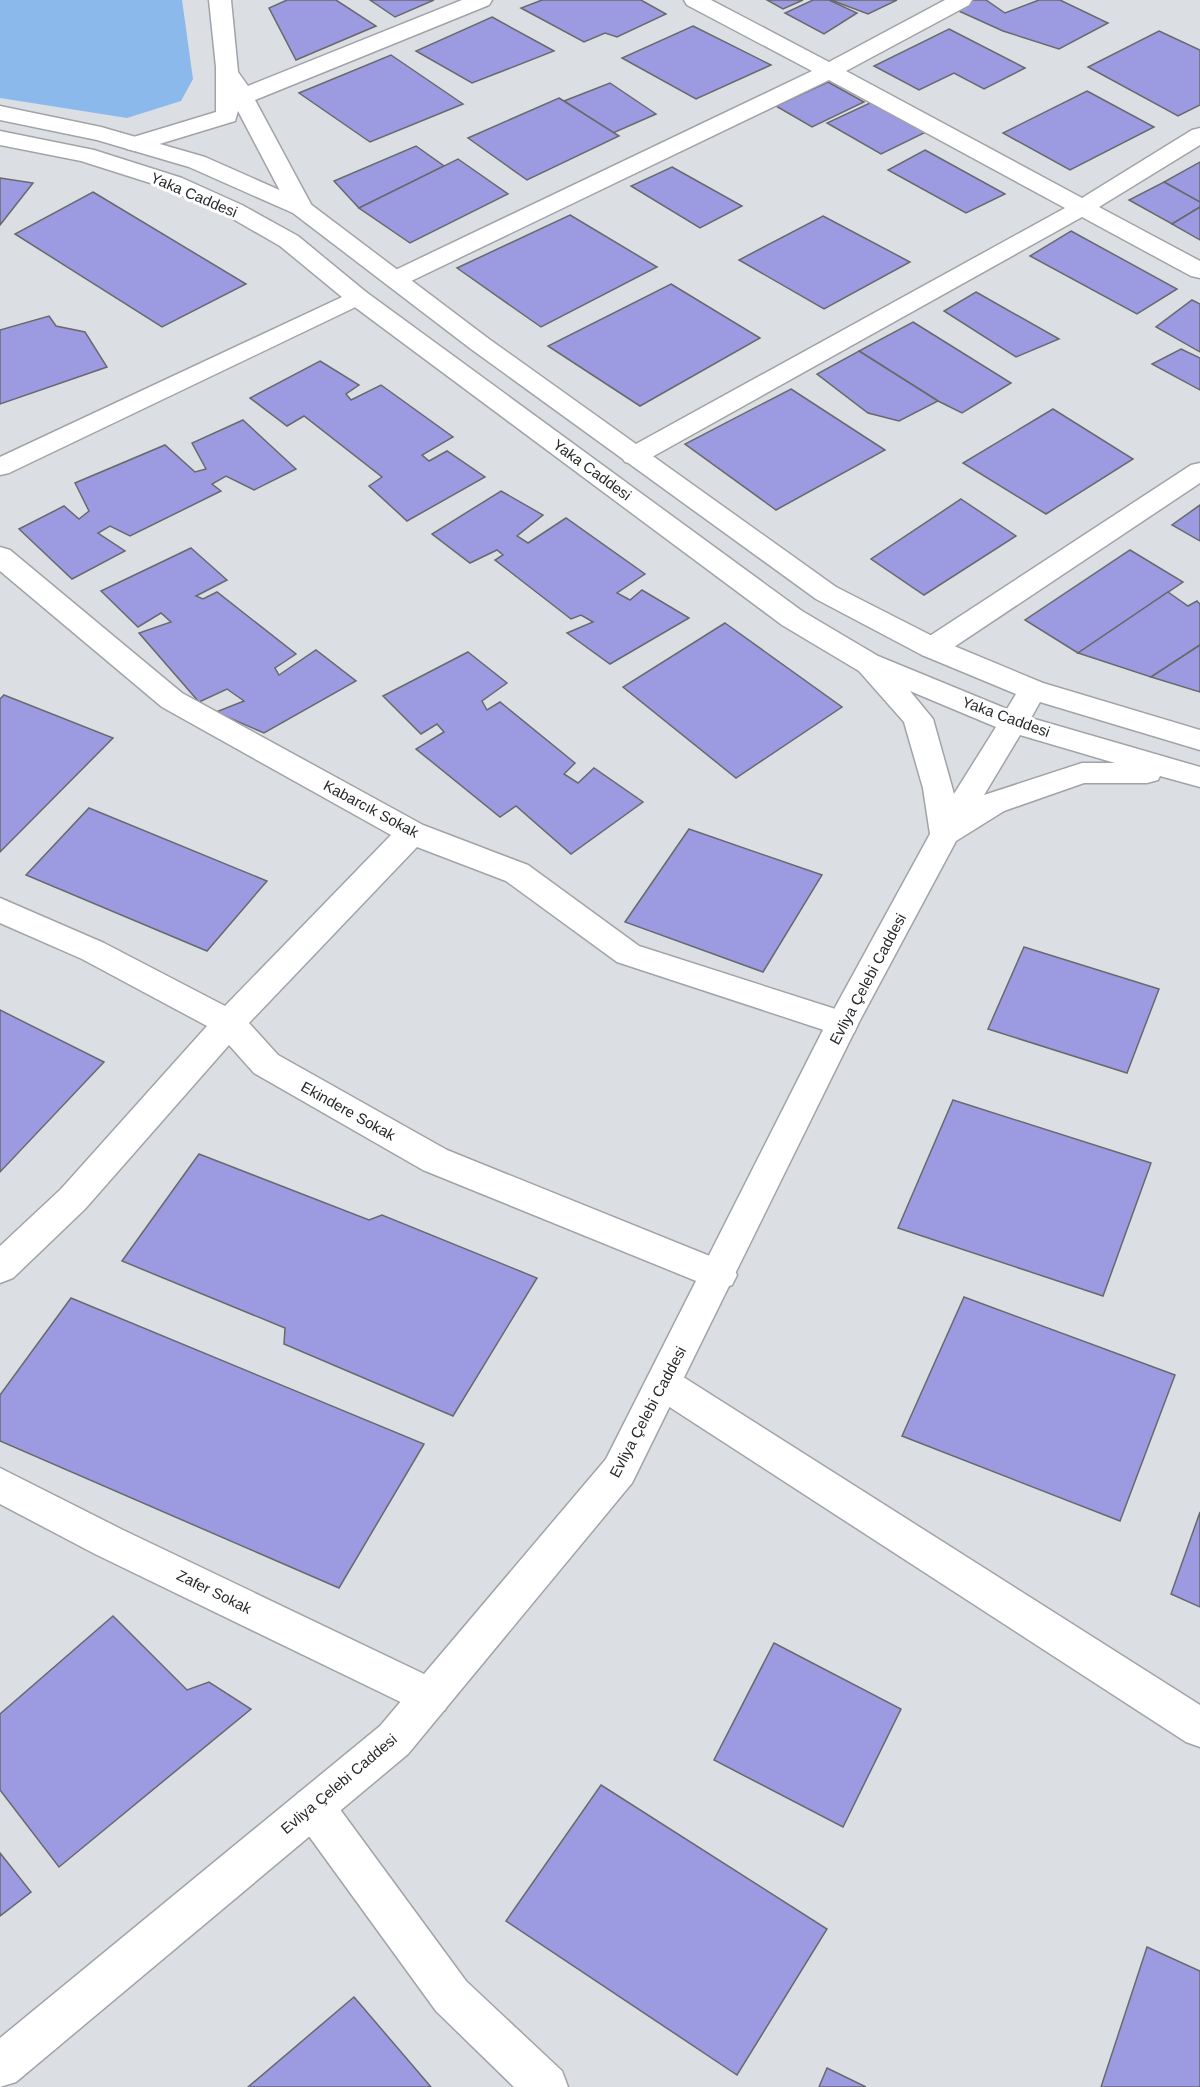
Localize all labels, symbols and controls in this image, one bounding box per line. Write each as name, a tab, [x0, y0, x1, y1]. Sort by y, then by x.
street label: Yaka Caddesi	[148, 169, 240, 220]
street label: Yaka Caddesi	[550, 436, 635, 504]
street label: Yaka Caddesi	[960, 693, 1052, 740]
street label: Kabarcık Sokak	[321, 776, 422, 841]
street label: Evliya Çelebi Caddesi	[826, 910, 909, 1047]
street label: Ekindere Sokak	[298, 1078, 399, 1144]
street label: Evliya Çelebi Caddesi	[606, 1343, 689, 1480]
street label: Zafer Sokak	[174, 1566, 255, 1617]
street label: Evliya Çelebi Caddesi	[277, 1730, 400, 1837]

